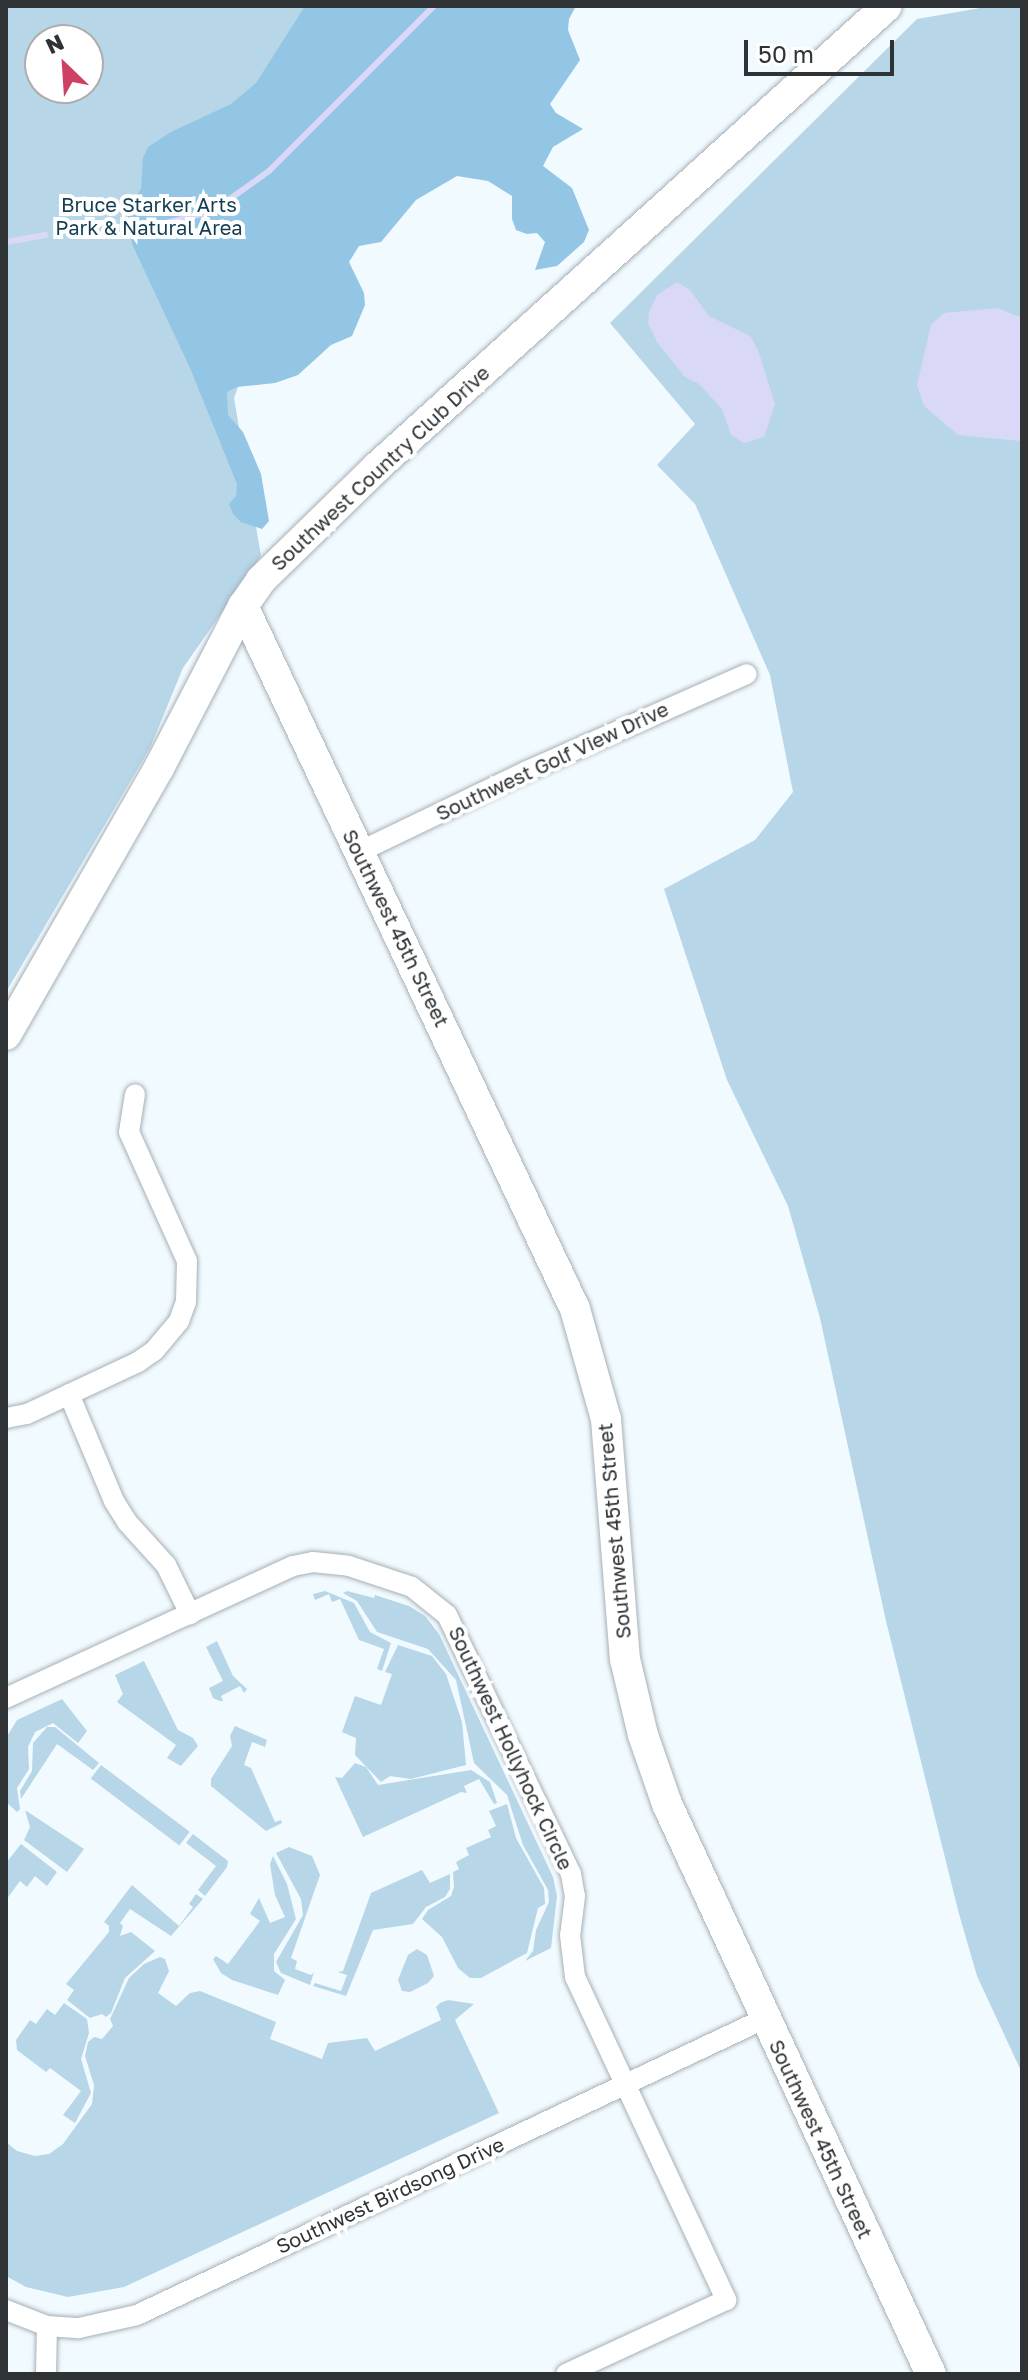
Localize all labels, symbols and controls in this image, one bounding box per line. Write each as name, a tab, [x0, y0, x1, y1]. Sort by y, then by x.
north arrow	[24, 24, 104, 104]
scale bar	[748, 24, 898, 74]
text: N	[41, 28, 68, 59]
text: 50 m	[758, 39, 814, 68]
park label: Bruce Starker Arts Park & Natural Area	[55, 193, 243, 240]
street label: Southwest Country Club Drive	[266, 360, 494, 576]
street label: Southwest Golf View Drive	[432, 697, 672, 825]
street label: Southwest 45th Street	[338, 825, 454, 1031]
street label: Southwest 45th Street	[593, 1422, 635, 1640]
street label: Southwest Hollyhock Circle	[444, 1622, 578, 1874]
street label: Southwest 45th Street	[764, 2036, 878, 2242]
street label: Southwest Birdsong Drive	[272, 2132, 508, 2258]

